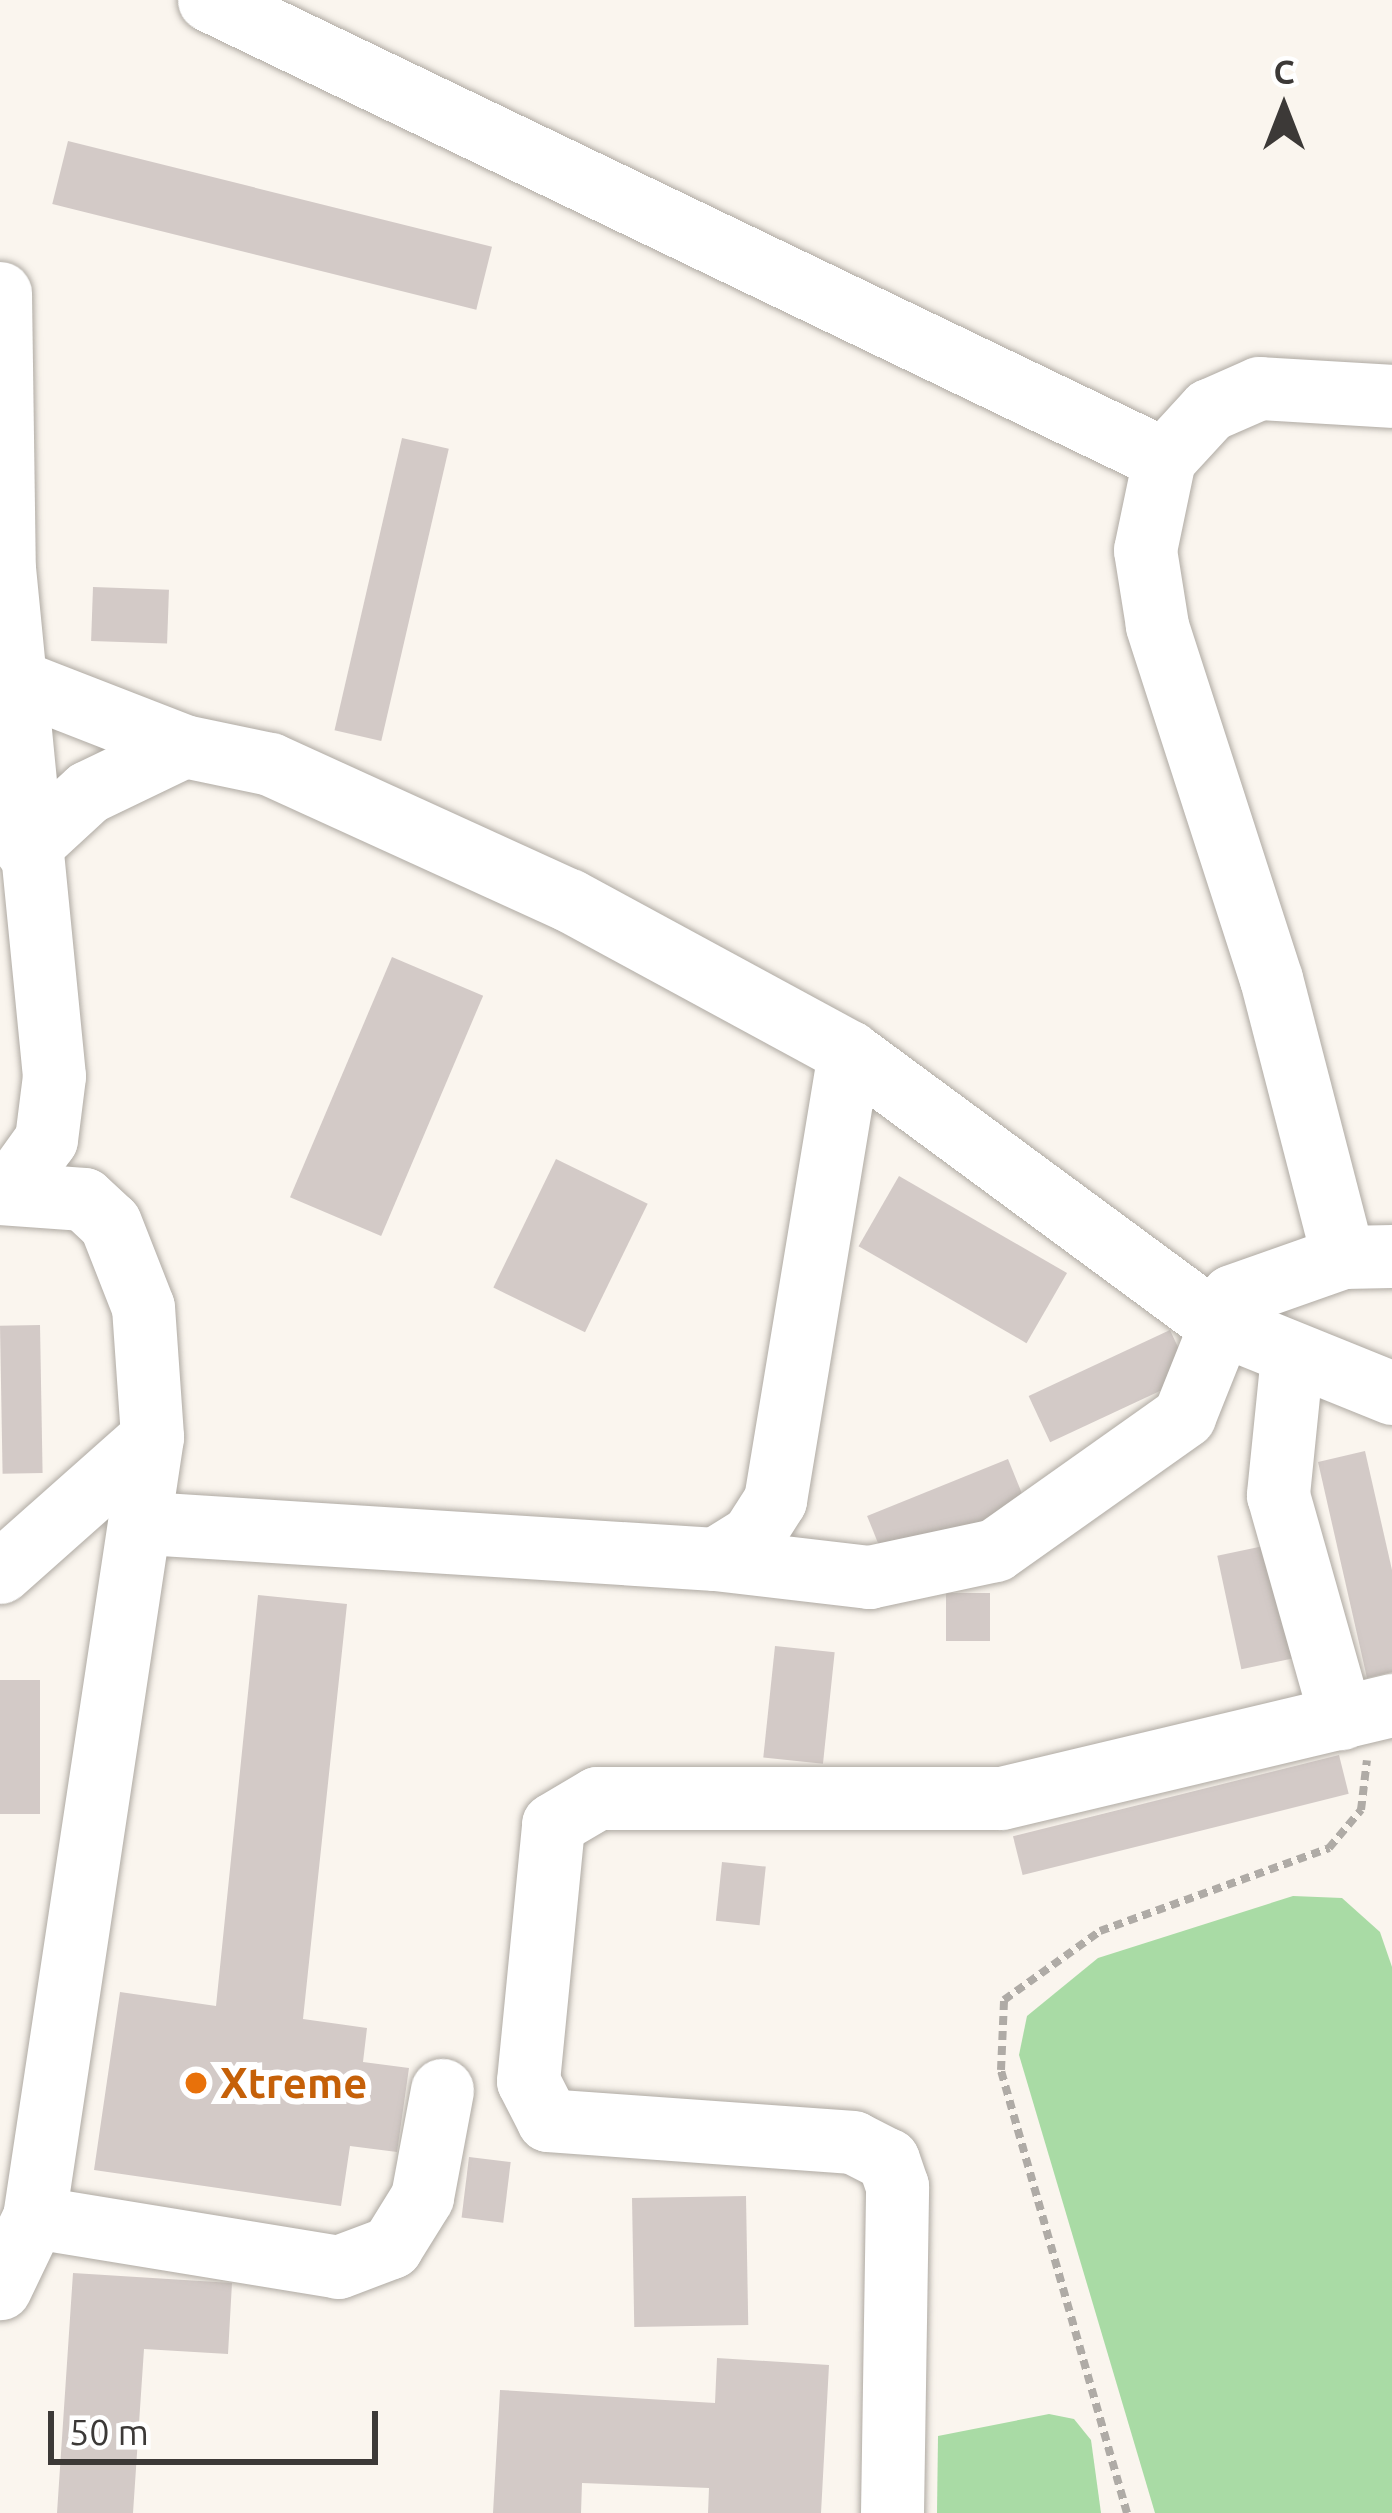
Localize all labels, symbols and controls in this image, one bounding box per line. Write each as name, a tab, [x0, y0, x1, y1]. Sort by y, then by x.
north arrow	[1224, 48, 1344, 168]
text: С	[1273, 53, 1295, 90]
place label: Xtreme	[220, 2058, 367, 2108]
marker: Xtreme	[183, 2070, 209, 2096]
scale bar	[54, 2387, 384, 2461]
text: 50 m	[69, 2411, 149, 2452]

